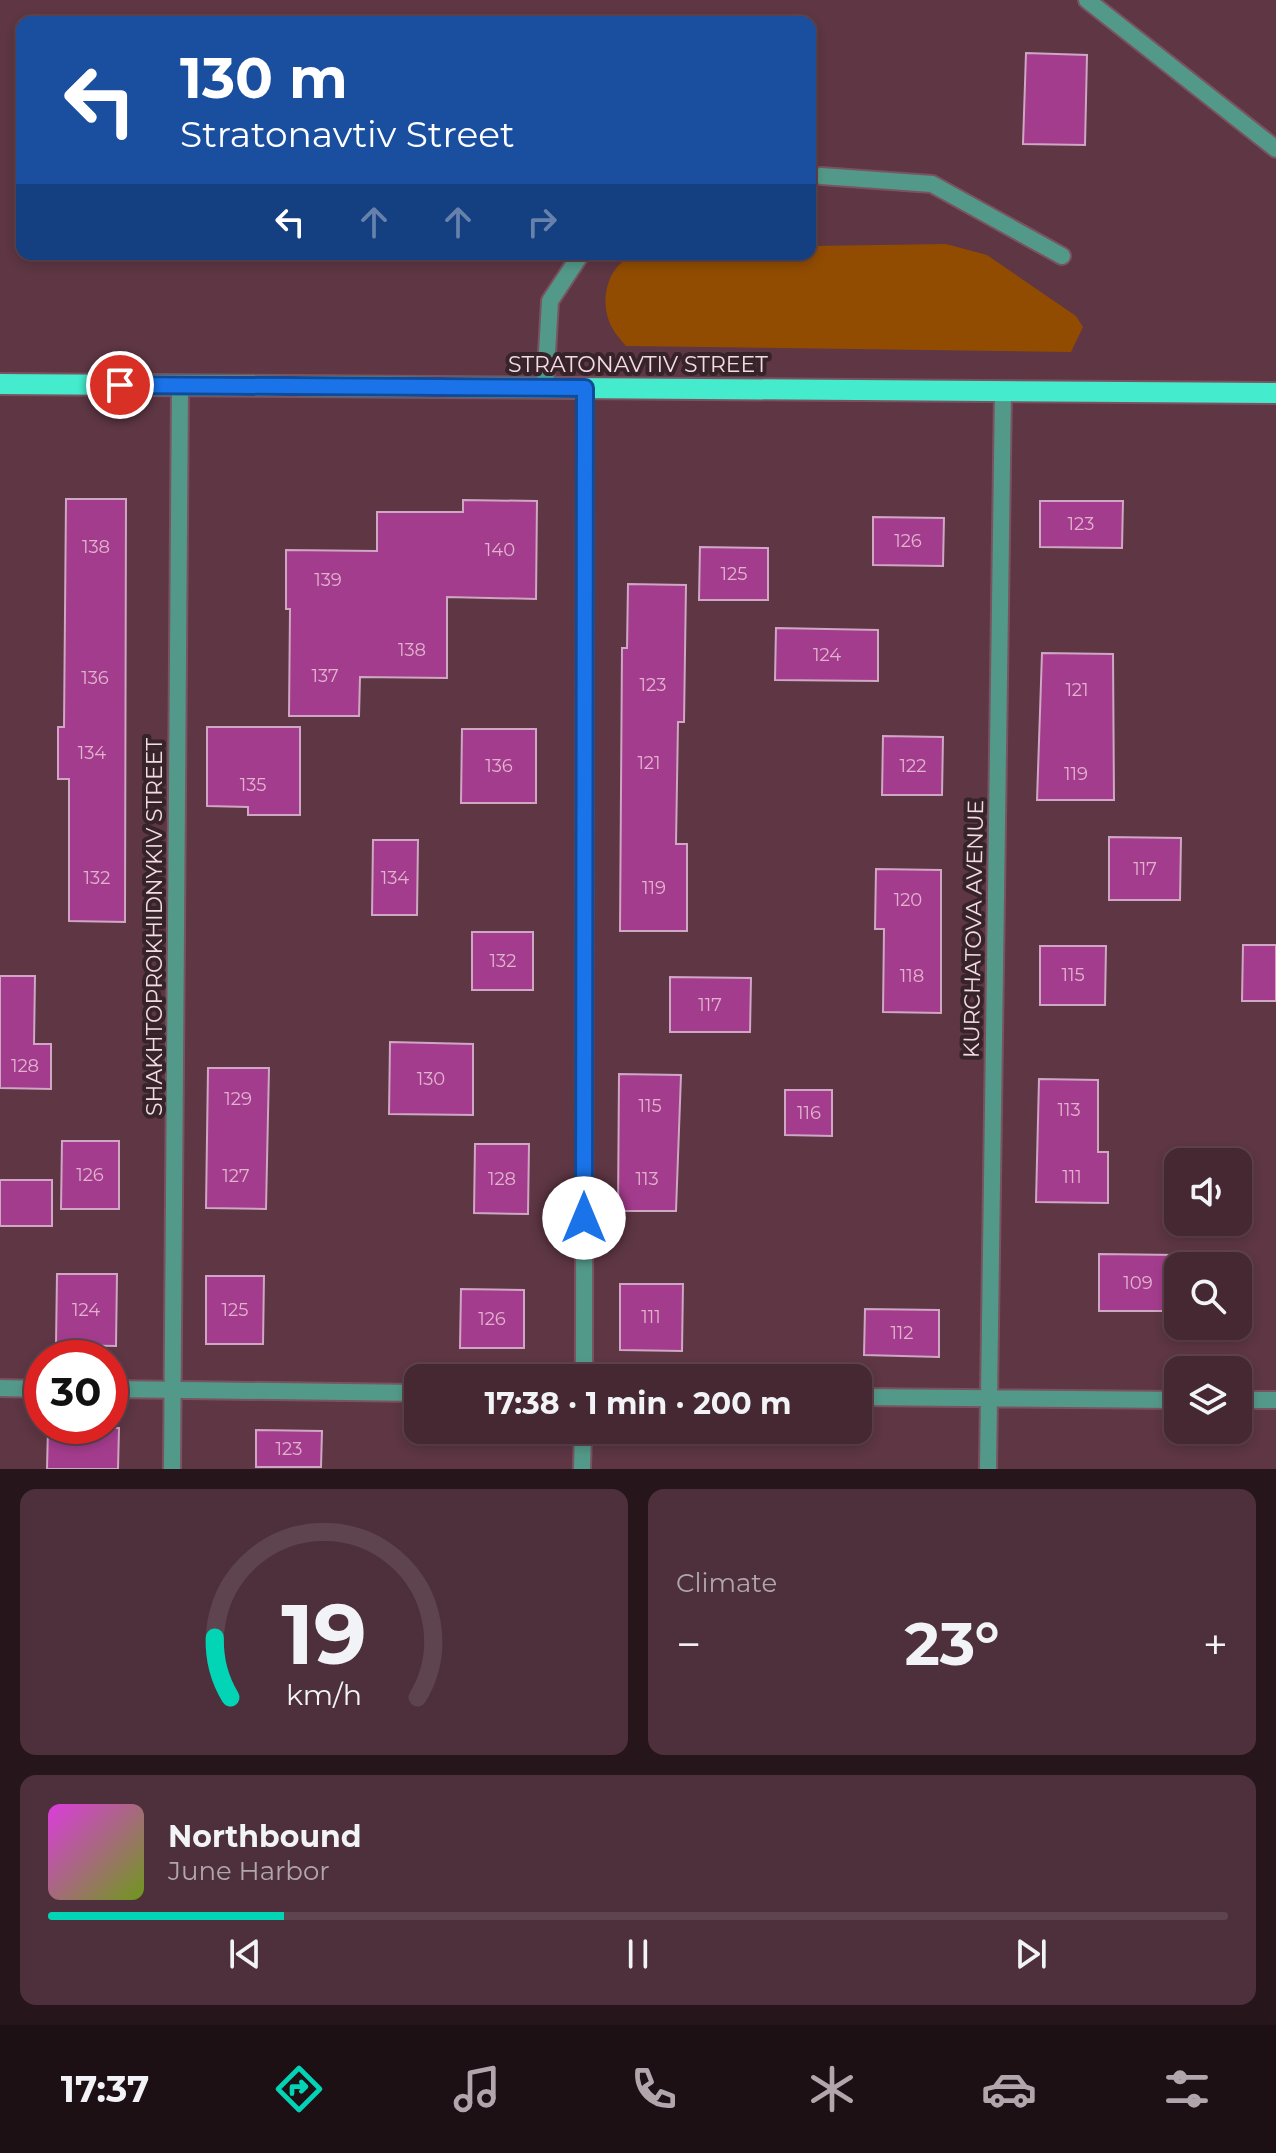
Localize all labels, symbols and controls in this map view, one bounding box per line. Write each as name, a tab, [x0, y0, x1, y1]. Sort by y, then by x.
text: 130 m	[180, 44, 348, 112]
icon: left	[48, 48, 152, 152]
text: Stratonavtiv Street	[180, 112, 515, 156]
icon: left	[268, 200, 312, 244]
icon: ahead	[352, 200, 396, 244]
icon: ahead	[436, 200, 480, 244]
icon: right	[520, 200, 564, 244]
pin	[86, 351, 154, 419]
street label: STRATONAVTIV STREET	[508, 351, 768, 378]
icon: arrive	[98, 363, 142, 407]
house number: 123	[1068, 513, 1094, 535]
house number: 126	[894, 530, 922, 552]
house number: 138	[82, 536, 110, 558]
house number: 140	[485, 539, 515, 561]
house number: 125	[721, 563, 747, 585]
house number: 139	[314, 569, 342, 591]
house number: 138	[398, 639, 426, 661]
house number: 124	[813, 644, 841, 666]
house number: 137	[311, 665, 339, 687]
house number: 136	[81, 667, 109, 689]
house number: 123	[640, 674, 666, 696]
house number: 121	[1065, 679, 1089, 701]
street label: SHAKHTOPROKHIDNYKIV STREET	[141, 738, 168, 1116]
house number: 134	[78, 742, 106, 764]
house number: 121	[637, 752, 661, 774]
house number: 136	[485, 755, 513, 777]
house number: 122	[900, 755, 926, 777]
house number: 119	[1064, 763, 1088, 785]
house number: 135	[240, 774, 266, 796]
street label: KURCHATOVA AVENUE	[958, 800, 989, 1058]
house number: 117	[1133, 858, 1157, 880]
house number: 132	[84, 867, 110, 889]
house number: 134	[381, 867, 409, 889]
house number: 119	[642, 877, 666, 899]
house number: 120	[894, 889, 922, 911]
house number: 132	[490, 950, 516, 972]
house number: 115	[1061, 964, 1085, 986]
house number: 118	[900, 965, 924, 987]
house number: 117	[698, 994, 722, 1016]
house number: 128	[11, 1055, 39, 1077]
house number: 130	[417, 1068, 445, 1090]
house number: 129	[224, 1088, 252, 1110]
house number: 115	[638, 1095, 662, 1117]
house number: 113	[1057, 1099, 1081, 1121]
house number: 116	[797, 1102, 821, 1124]
map controls	[1164, 1148, 1252, 1444]
button: sound	[1164, 1148, 1252, 1236]
house number: 126	[76, 1164, 104, 1186]
house number: 127	[222, 1165, 250, 1187]
house number: 111	[1062, 1166, 1082, 1188]
house number: 128	[488, 1168, 516, 1190]
house number: 113	[635, 1168, 659, 1190]
position arrow	[542, 1176, 626, 1260]
button: search	[1164, 1252, 1252, 1340]
house number: 109	[1123, 1272, 1153, 1294]
house number: 124	[72, 1299, 100, 1321]
house number: 125	[222, 1299, 248, 1321]
house number: 111	[641, 1306, 661, 1328]
house number: 126	[478, 1308, 506, 1330]
house number: 112	[890, 1322, 914, 1344]
speed limit sign: 30	[24, 1340, 128, 1444]
button: layers	[1164, 1356, 1252, 1444]
text: 17:38 · 1 min · 200 m	[484, 1385, 792, 1422]
house number: 123	[276, 1438, 302, 1460]
text: Climate	[676, 1567, 777, 1599]
text: 19	[281, 1583, 367, 1685]
text: 23°	[904, 1607, 1000, 1680]
text: −	[676, 1617, 701, 1671]
text: +	[1203, 1617, 1228, 1671]
text: km/h	[286, 1677, 362, 1712]
text: Northbound	[168, 1818, 362, 1855]
text: June Harbor	[168, 1855, 330, 1887]
icon: previous	[223, 1932, 267, 1976]
icon: pause	[616, 1932, 660, 1976]
icon: next	[1009, 1932, 1053, 1976]
icon: directions	[271, 2061, 327, 2117]
icon: music	[449, 2061, 505, 2117]
icon: phone	[626, 2061, 682, 2117]
icon: climate	[804, 2061, 860, 2117]
icon: car	[981, 2061, 1037, 2117]
icon: filters	[1159, 2061, 1215, 2117]
text: 17:37	[61, 2067, 149, 2111]

